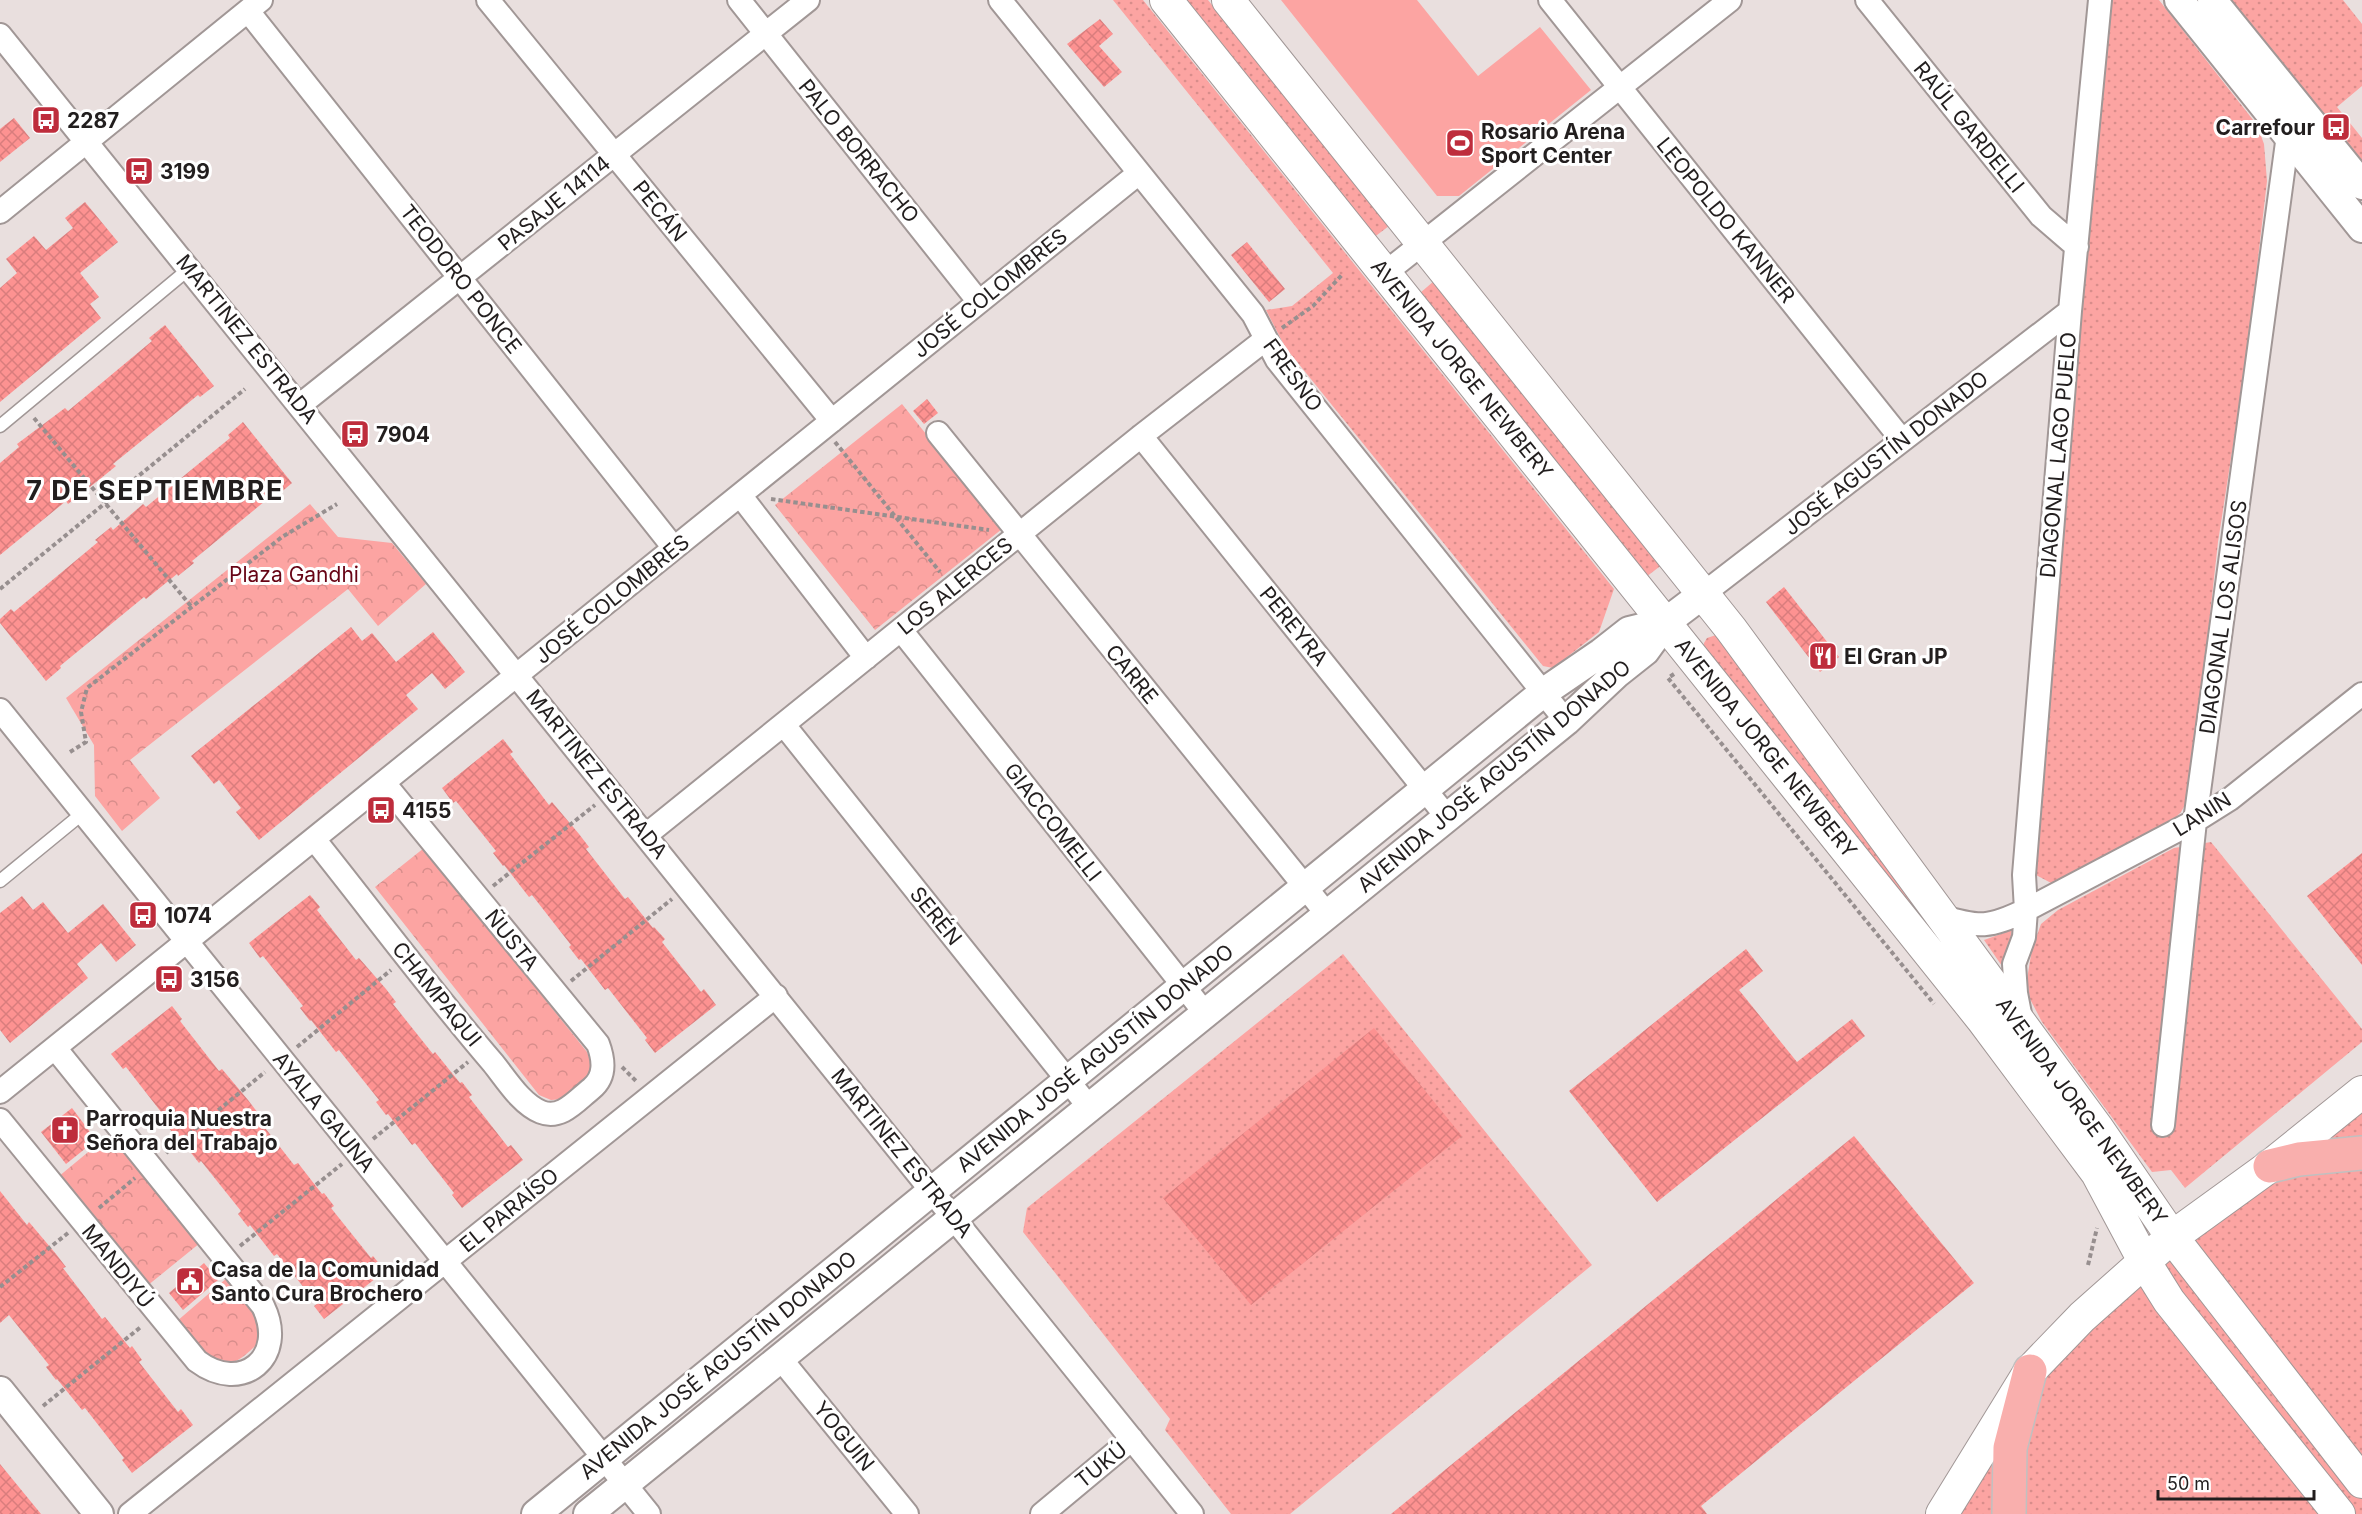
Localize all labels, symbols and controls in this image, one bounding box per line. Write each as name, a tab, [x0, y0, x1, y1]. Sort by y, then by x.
street label: RAÚL GARDELLI	[1909, 56, 2030, 198]
street label: PALO BORRACHO	[794, 74, 924, 228]
bus stop icon: 2287	[30, 104, 62, 136]
place label: 2287	[67, 108, 119, 133]
bus stop icon: Carrefour	[2320, 111, 2352, 143]
place label: Carrefour	[2216, 115, 2315, 140]
place label: Rosario Arena Sport Center	[1481, 119, 1625, 168]
sports icon: Rosario Arena Sport Center	[1444, 127, 1476, 159]
street label: LEOPOLDO KANNER	[1652, 132, 1800, 308]
street label: PASAJE 14114	[493, 150, 615, 256]
bus stop icon: 3199	[123, 155, 155, 187]
place label: 3199	[160, 159, 210, 184]
street label: PECÁN	[628, 175, 693, 247]
street label: TEODORO PONCE	[395, 200, 527, 358]
street label: JOSÉ COLOMBRES	[907, 222, 1072, 363]
street label: MARTINEZ ESTRADA	[171, 249, 323, 429]
street label: AVENIDA JORGE NEWBERY	[1366, 254, 1558, 484]
street label: DIAGONAL LAGO PUELO	[2035, 331, 2081, 579]
street label: FRESNO	[1258, 334, 1328, 416]
street label: JOSÉ AGUSTÍN DONADO	[1778, 365, 1993, 541]
bus stop icon: 7904	[339, 418, 371, 450]
place label: 7904	[376, 422, 430, 447]
district label: 7 DE SEPTIEMBRE	[26, 474, 284, 507]
street label: DIAGONAL LOS ALISOS	[2194, 498, 2252, 736]
street label: JOSÉ COLOMBRES	[529, 528, 694, 669]
street label: LOS ALERCES	[892, 532, 1018, 640]
park label: Plaza Gandhi	[229, 562, 359, 587]
street label: PEREYRA	[1255, 581, 1333, 671]
street label: AVENIDA JORGE NEWBERY	[1670, 633, 1862, 863]
street label: CARRE	[1101, 639, 1163, 709]
restaurant icon: El Gran JP	[1807, 640, 1839, 672]
place label: El Gran JP	[1844, 644, 1948, 669]
street label: AVENIDA JOSÉ AGUSTÍN DONADO	[1352, 654, 1636, 898]
street label: MARTINEZ ESTRADA	[521, 684, 673, 864]
street label: GIACCOMELLI	[999, 758, 1107, 886]
street label: LANIN	[2168, 787, 2236, 841]
bus stop icon: 4155	[365, 794, 397, 826]
place label: 4155	[402, 798, 451, 823]
street label: SERÉN	[905, 881, 968, 950]
bus stop icon: 1074	[127, 899, 159, 931]
place label: 1074	[164, 903, 212, 928]
street label: ÑUSTA	[480, 904, 545, 976]
street label: CHAMPAQUI	[387, 937, 487, 1051]
street label: AVENIDA JOSÉ AGUSTÍN DONADO	[951, 938, 1238, 1177]
bus stop icon: 3156	[153, 963, 185, 995]
place label: 3156	[190, 967, 240, 992]
street label: AVENIDA JORGE NEWBERY	[1991, 992, 2173, 1230]
street label: AYALA GAUNA	[268, 1047, 380, 1177]
street label: MARTINEZ ESTRADA	[826, 1063, 978, 1243]
place label: Parroquia Nuestra Señora del Trabajo	[86, 1106, 278, 1155]
church icon: Parroquia Nuestra Señora del Trabajo	[49, 1114, 81, 1146]
street label: EL PARAÍSO	[454, 1162, 563, 1257]
street label: MANDIYÚ	[77, 1219, 160, 1313]
street label: AVENIDA JOSÉ AGUSTÍN DONADO	[574, 1245, 861, 1484]
place label: Casa de la Comunidad Santo Cura Brochero	[211, 1257, 439, 1306]
public building icon: Casa de la Comunidad Santo Cura Brochero	[174, 1265, 206, 1297]
street label: YOGUIN	[808, 1396, 880, 1476]
street label: TUKÚ	[1070, 1436, 1132, 1493]
scale bar	[2158, 1463, 2314, 1501]
text: 50 m	[2167, 1473, 2210, 1494]

